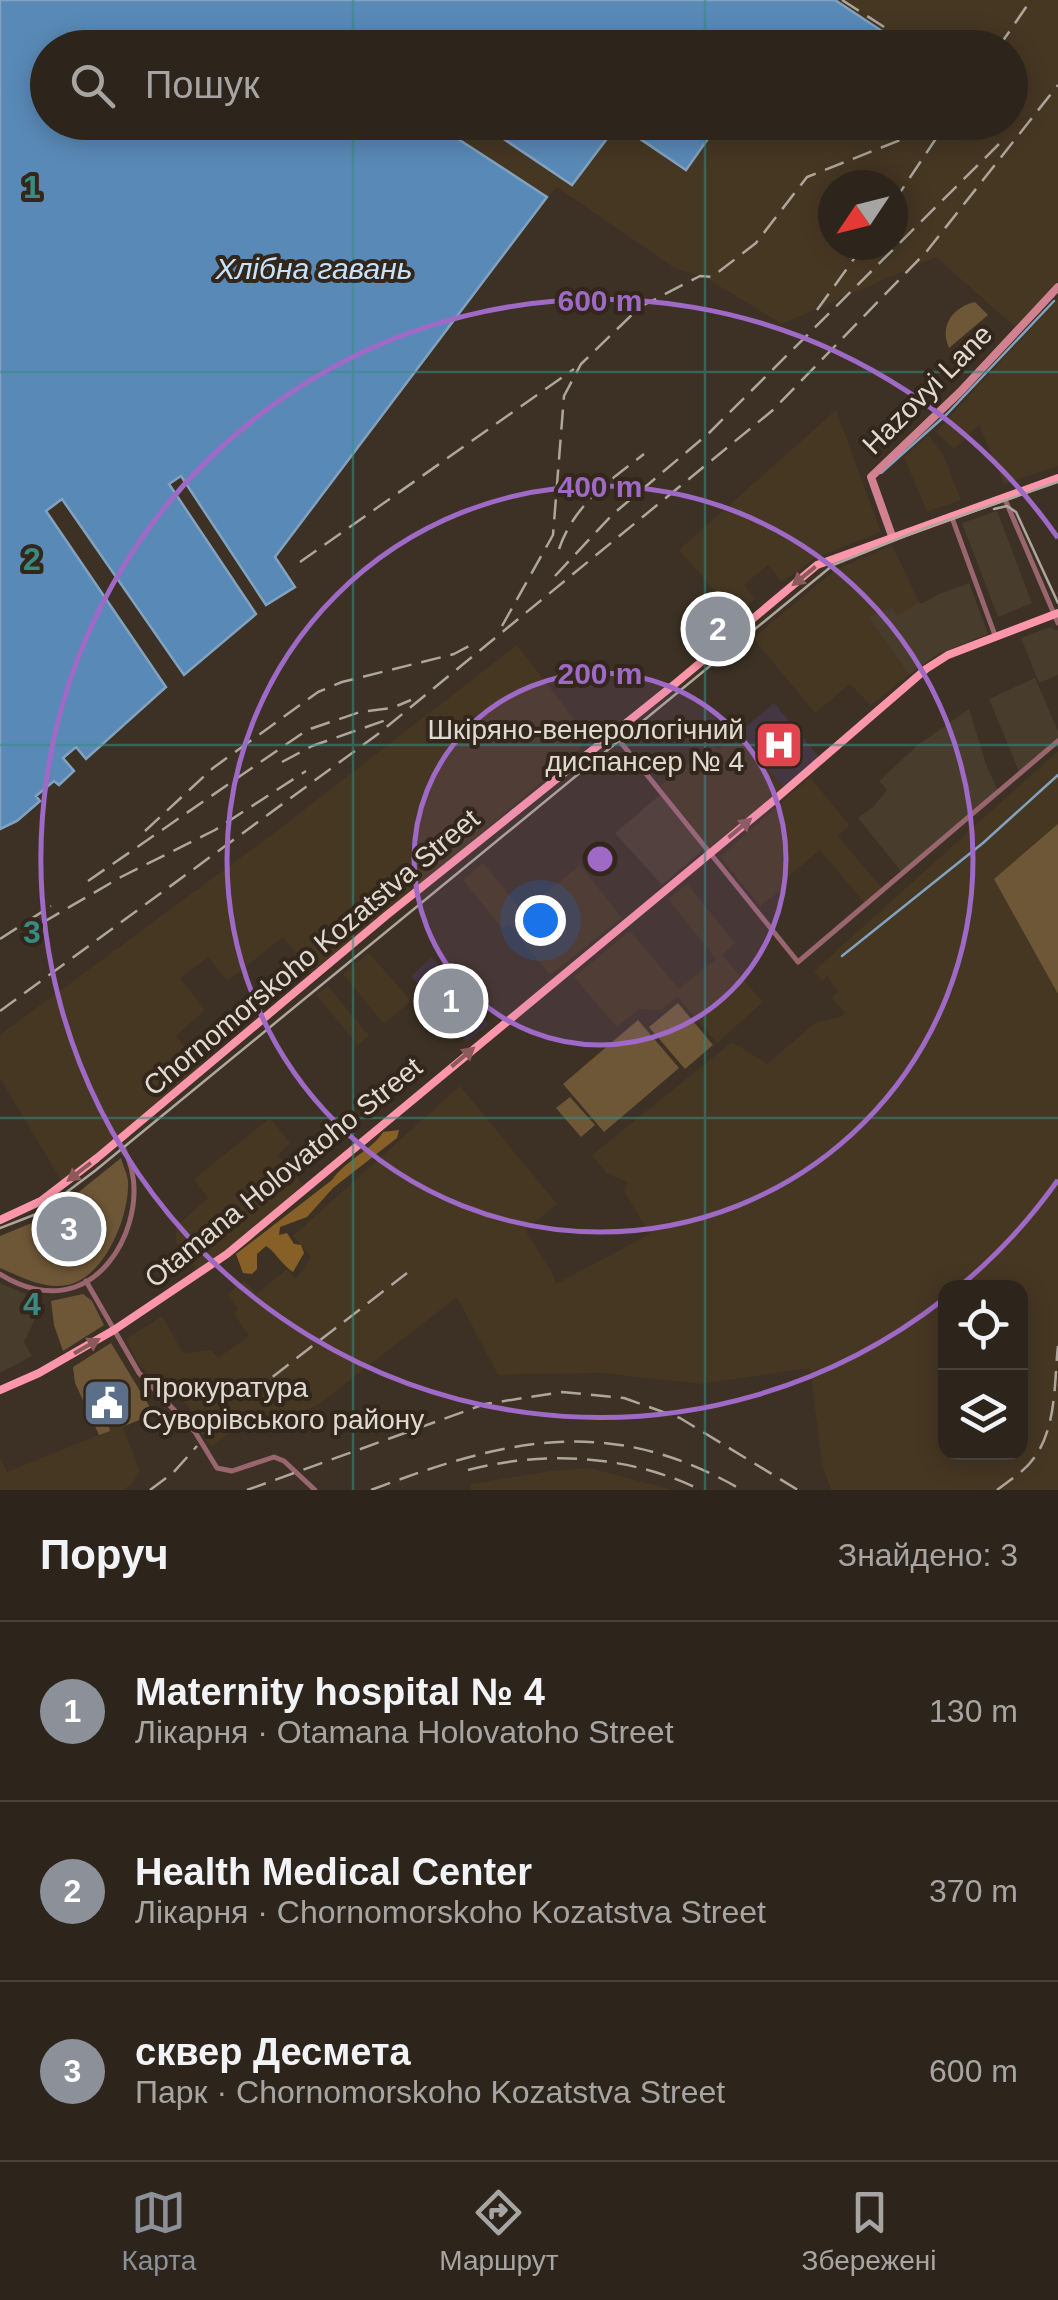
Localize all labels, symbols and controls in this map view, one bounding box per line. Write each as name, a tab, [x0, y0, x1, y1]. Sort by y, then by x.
search box	[30, 30, 1028, 140]
icon: search	[65, 58, 120, 113]
text: Пошук	[145, 64, 260, 106]
text: 1	[23, 169, 41, 205]
north arrow	[818, 170, 908, 260]
water label: Хлібна гавань	[214, 252, 413, 285]
text: 600 m	[557, 284, 643, 317]
street label: Hazovyi Lane	[856, 318, 998, 460]
text: 400 m	[557, 470, 643, 503]
text: 2	[23, 541, 41, 577]
one-way arrow	[791, 565, 816, 586]
pin: 2	[686, 592, 750, 666]
text: 200 m	[557, 657, 643, 690]
place label: Шкіряно-венерологічний диспансер № 4	[427, 714, 744, 777]
hospital icon: Шкіряно-венерологічний диспансер № 4	[753, 719, 805, 771]
street label: Chornomorskoho Kozatstva Street	[137, 803, 485, 1102]
one-way arrow	[728, 818, 753, 839]
centre of rings	[582, 841, 618, 877]
your location	[515, 895, 566, 946]
text: 3	[23, 914, 41, 950]
pin: 1	[418, 964, 484, 1038]
one-way arrow	[450, 1047, 475, 1068]
street label: Otamana Holovatoho Street	[139, 1051, 428, 1294]
one-way arrow	[66, 1161, 91, 1182]
pin: 3	[36, 1192, 102, 1266]
map controls	[938, 1280, 1028, 1460]
button: locate	[938, 1280, 1028, 1370]
text: 4	[23, 1286, 41, 1322]
one-way arrow	[73, 1338, 101, 1355]
button: layers	[938, 1370, 1028, 1460]
place label: Прокуратура Суворівського району	[142, 1372, 424, 1435]
public building icon: Прокуратура Суворівського району	[81, 1377, 133, 1429]
text: Поруч	[40, 1531, 169, 1578]
text: Знайдено: 3	[838, 1537, 1018, 1573]
text: Maternity hospital № 4	[135, 1671, 545, 1713]
text: 1	[64, 1693, 81, 1729]
text: 130 m	[929, 1693, 1018, 1729]
text: Лікарня · Otamana Holovatoho Street	[135, 1714, 674, 1750]
text: Health Medical Center	[135, 1851, 532, 1893]
text: 2	[64, 1873, 81, 1909]
text: 370 m	[929, 1873, 1018, 1909]
text: Лікарня · Chornomorskoho Kozatstva Street	[135, 1894, 766, 1930]
text: сквер Десмета	[135, 2031, 411, 2073]
text: 3	[64, 2053, 81, 2089]
text: 600 m	[929, 2053, 1018, 2089]
text: Парк · Chornomorskoho Kozatstva Street	[135, 2074, 725, 2110]
tab: Карта	[121, 2185, 196, 2277]
tab: Маршрут	[439, 2185, 559, 2277]
tab: Збережені	[802, 2185, 937, 2277]

